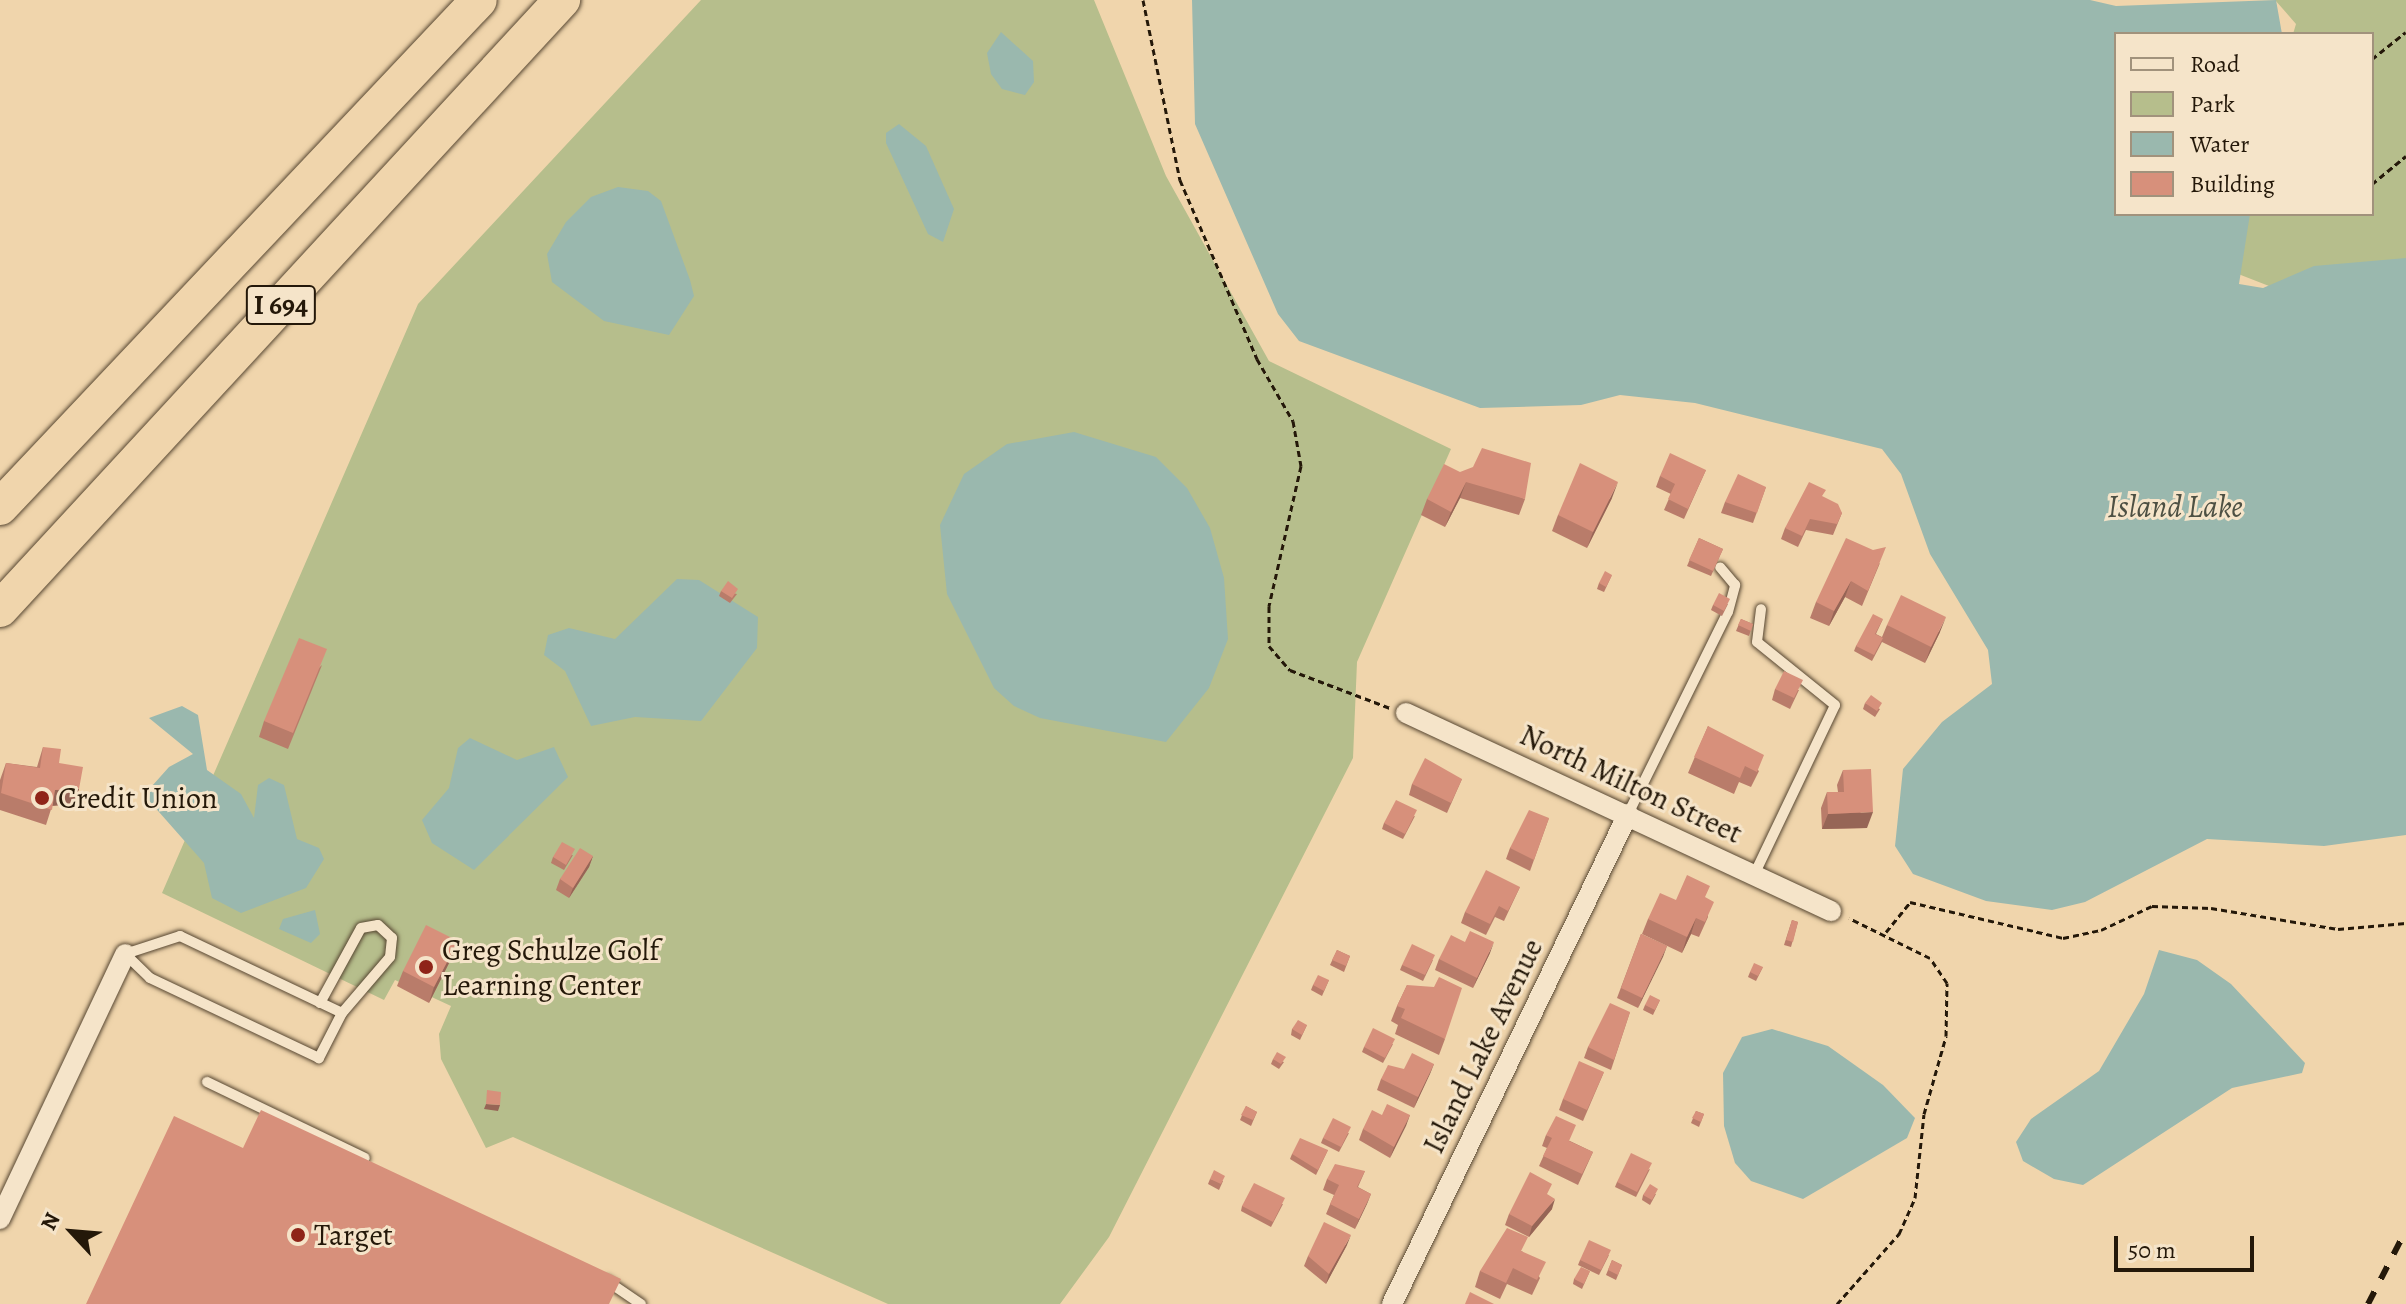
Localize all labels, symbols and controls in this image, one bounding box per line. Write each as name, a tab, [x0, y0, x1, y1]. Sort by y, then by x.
legend	[2114, 32, 2374, 216]
text: Road	[2190, 48, 2240, 80]
text: Park	[2190, 88, 2235, 120]
text: Water	[2190, 128, 2250, 160]
text: Building	[2190, 168, 2275, 200]
road number: I 694	[245, 281, 317, 329]
water label: Island Lake	[2107, 487, 2243, 525]
street label: North Milton Street	[1514, 717, 1748, 851]
place label: Credit Union	[58, 780, 217, 816]
marker: Credit Union	[33, 789, 51, 807]
place label: Greg Schulze Golf Learning Center	[442, 932, 659, 1002]
street label: Island Lake Avenue	[1415, 933, 1551, 1159]
marker: Greg Schulze Golf Learning Center	[417, 958, 435, 976]
north arrow	[32, 1192, 112, 1272]
text: N	[33, 1208, 67, 1235]
place label: Target	[314, 1217, 393, 1253]
scale bar	[2118, 1220, 2258, 1270]
marker: Target	[289, 1226, 307, 1244]
text: 50 m	[2128, 1234, 2176, 1266]

